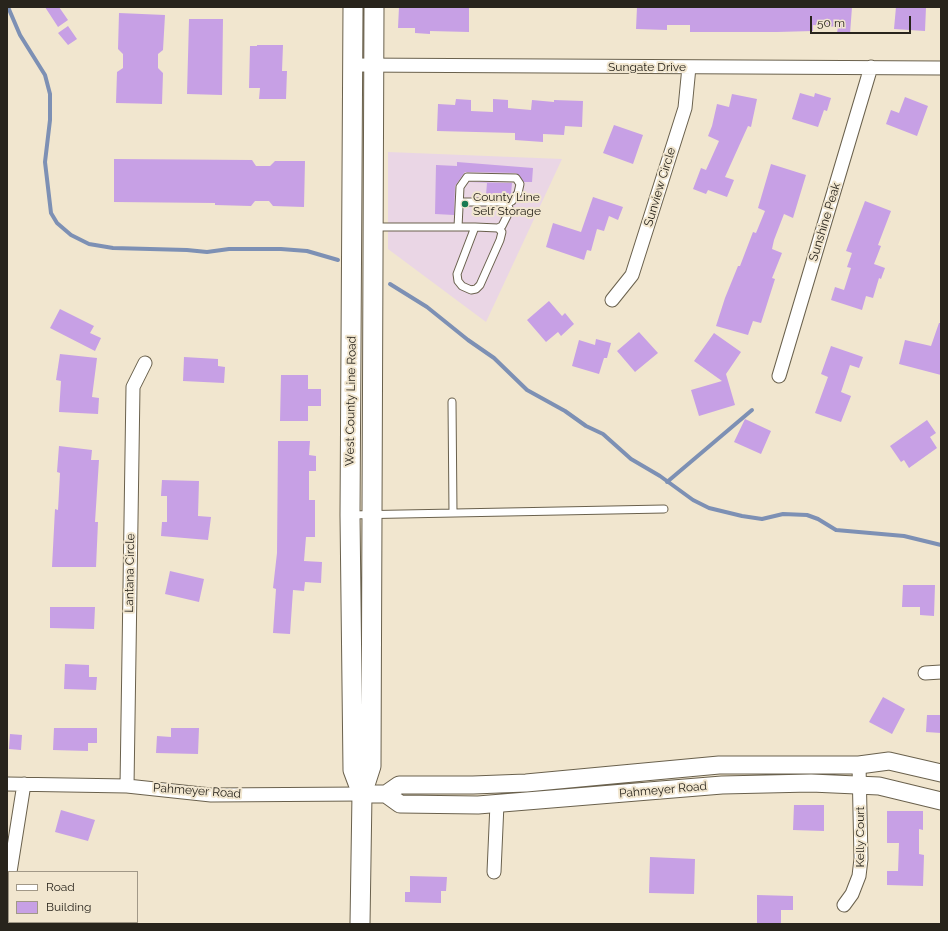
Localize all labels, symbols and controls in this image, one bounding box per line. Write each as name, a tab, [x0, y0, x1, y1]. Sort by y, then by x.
scale bar	[812, 8, 913, 34]
text: 50 m	[817, 16, 845, 30]
street label: Sungate Drive	[608, 60, 686, 74]
street label: Sunview Circle	[641, 146, 679, 228]
street label: Sunshine Peak	[806, 181, 844, 263]
place label: County Line Self Storage	[473, 190, 541, 218]
marker: County Line Self Storage	[460, 199, 470, 209]
street label: West County Line Road	[343, 336, 359, 466]
street label: Lantana Circle	[122, 533, 138, 613]
street label: Pahmeyer Road	[618, 779, 708, 801]
street label: Pahmeyer Road	[153, 781, 241, 801]
street label: Kelly Court	[853, 806, 867, 868]
legend	[8, 871, 138, 923]
text: Road	[46, 880, 75, 894]
text: Building	[46, 900, 92, 914]

